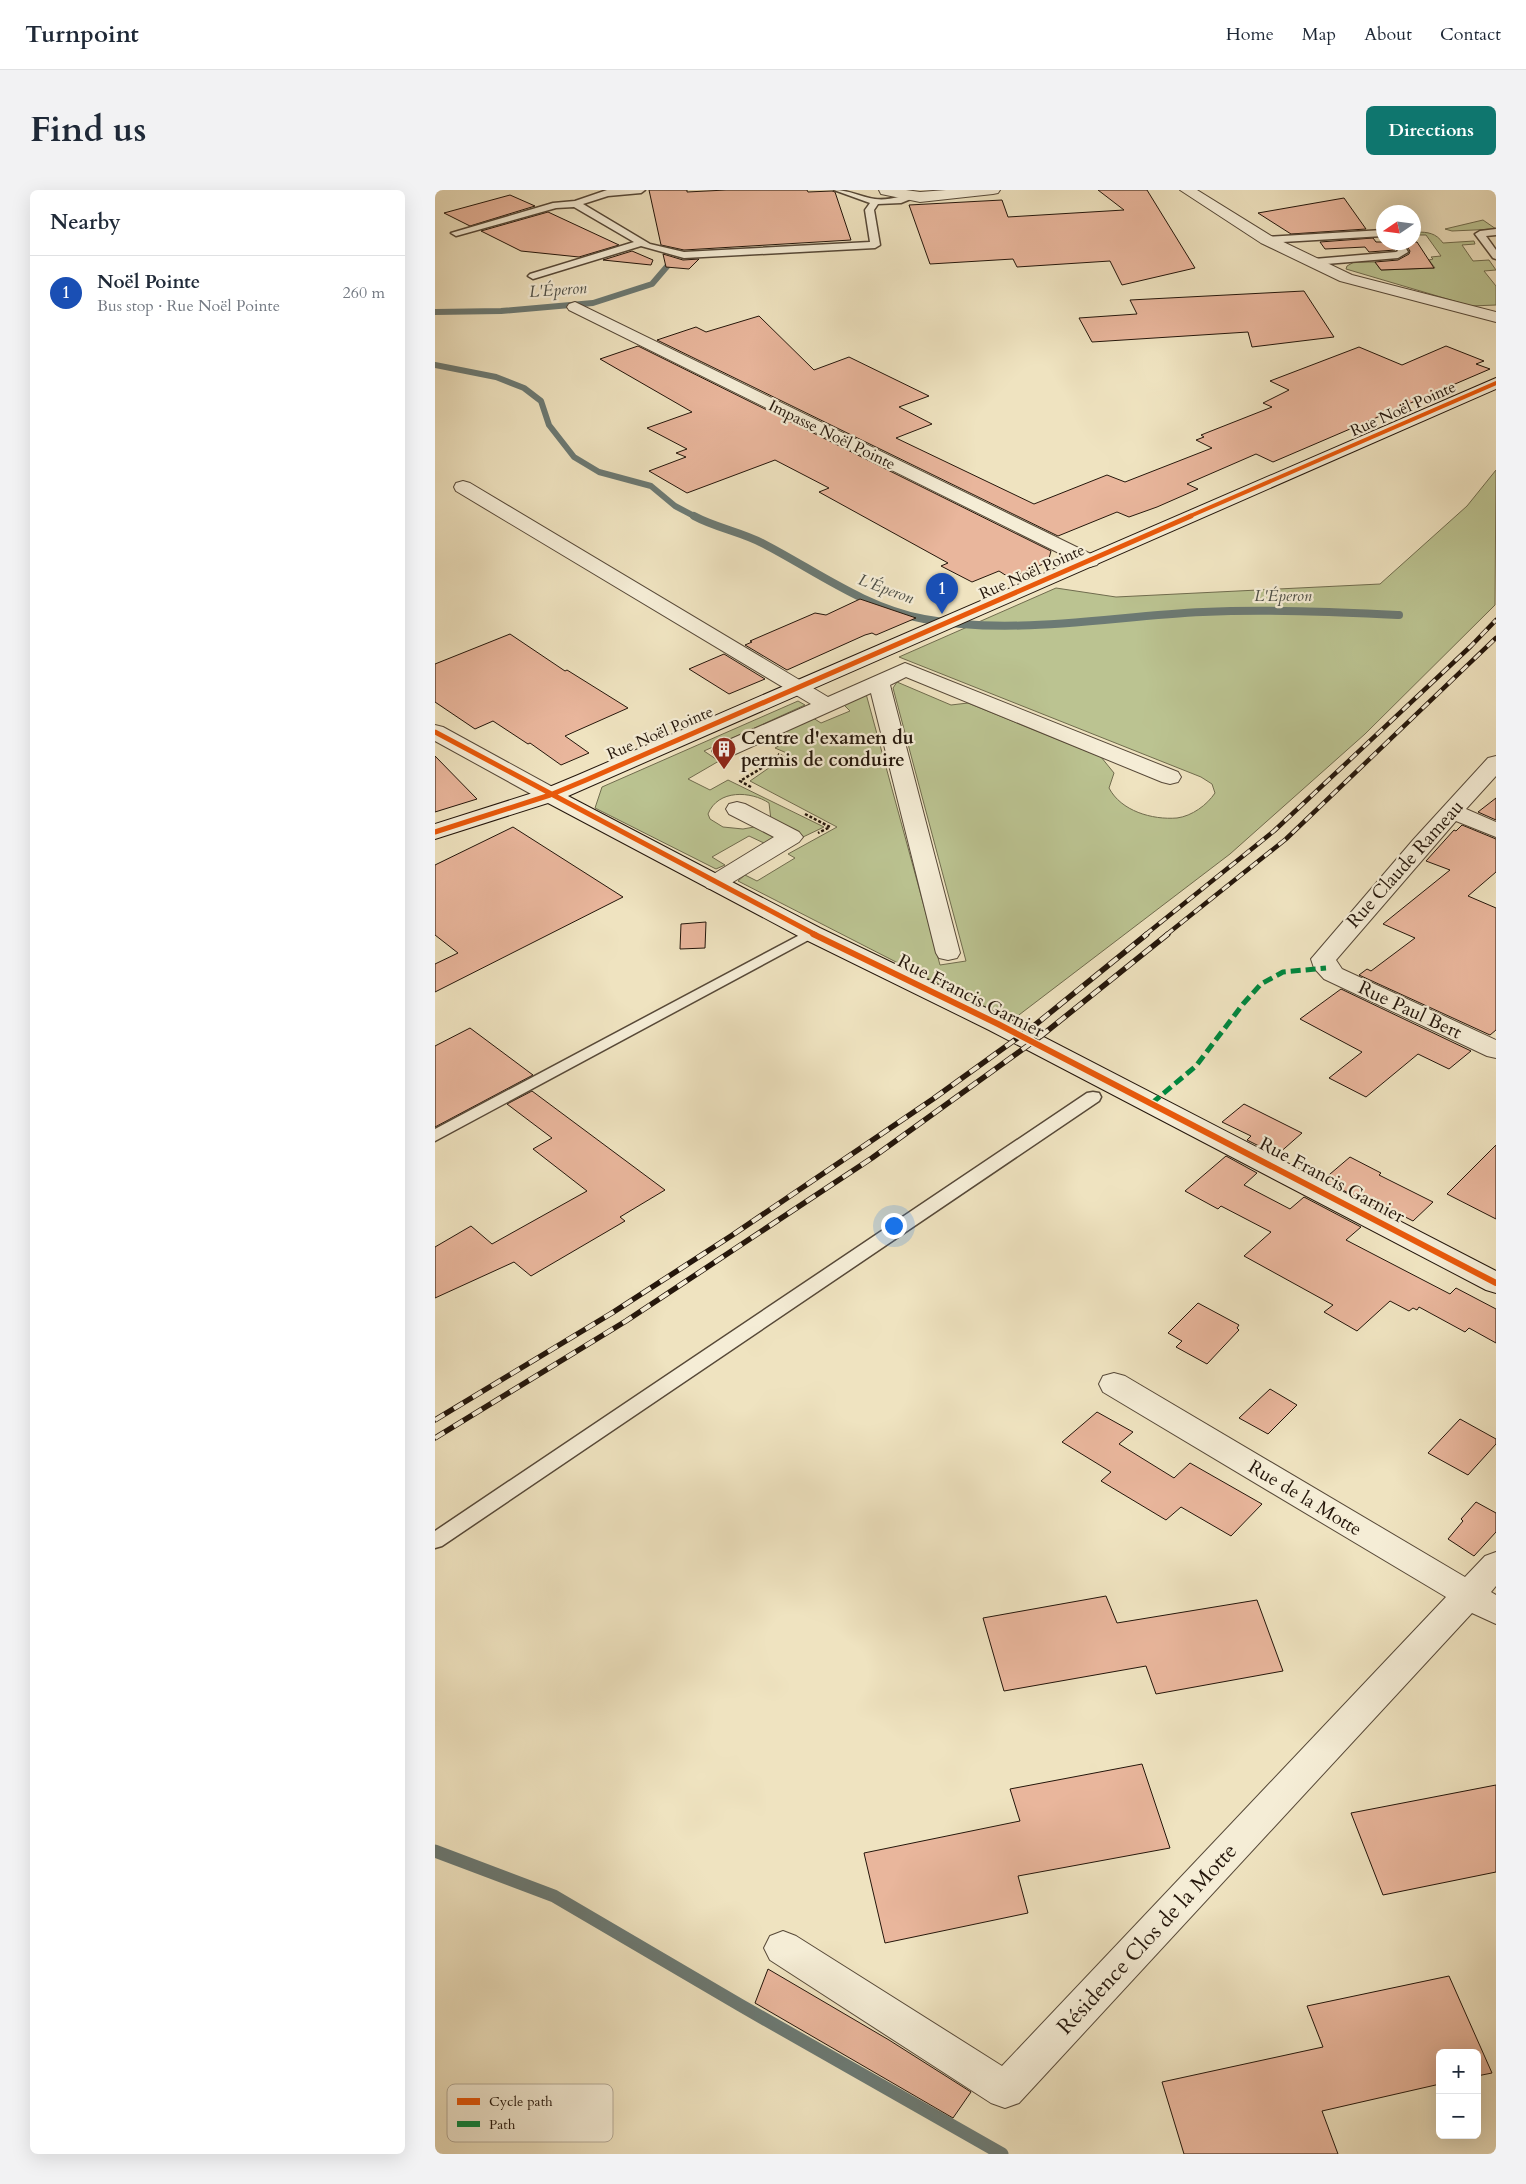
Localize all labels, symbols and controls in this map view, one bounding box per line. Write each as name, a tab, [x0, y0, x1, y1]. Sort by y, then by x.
text: Turnpoint	[25, 18, 139, 51]
text: Home	[1226, 22, 1274, 47]
text: Map	[1302, 22, 1336, 47]
text: About	[1364, 22, 1412, 47]
text: Contact	[1440, 22, 1501, 47]
text: Find us	[30, 106, 146, 154]
button: Directions	[1366, 106, 1496, 155]
north arrow	[1376, 205, 1421, 250]
text: Nearby	[50, 208, 121, 237]
text: Noël Pointe	[97, 269, 200, 295]
water label: L'Éperon	[528, 277, 588, 303]
text: 1	[62, 282, 70, 304]
text: 260 m	[343, 282, 385, 304]
text: Bus stop · Rue Noël Pointe	[97, 295, 280, 317]
street label: Rue Noël Pointe	[1347, 376, 1459, 442]
street label: Impasse Noël Pointe	[765, 395, 899, 475]
street label: Rue Noël Pointe	[976, 539, 1088, 605]
water label: L'Éperon	[855, 569, 917, 609]
pin: 1	[926, 573, 958, 614]
water label: L'Éperon	[1254, 585, 1312, 607]
street label: Rue Noël Pointe	[604, 701, 716, 765]
place label: Centre d'examen du permis de conduire	[741, 725, 914, 773]
building icon: Centre d'examen du permis de conduire	[711, 736, 737, 770]
street label: Rue Claude Rameau	[1341, 794, 1469, 934]
street label: Rue Francis Garnier	[893, 948, 1049, 1044]
street label: Rue Paul Bert	[1354, 975, 1466, 1045]
street label: Rue Francis Garnier	[1255, 1131, 1409, 1229]
your location	[881, 1213, 907, 1239]
street label: Rue de la Motte	[1243, 1454, 1367, 1542]
street label: Résidence Clos de la Motte	[1050, 1837, 1244, 2041]
map controls	[1436, 2049, 1481, 2139]
button: +	[1436, 2049, 1481, 2094]
legend	[447, 2084, 613, 2142]
text: Cycle path	[489, 2092, 553, 2111]
button: −	[1436, 2094, 1481, 2139]
text: Path	[489, 2115, 516, 2134]

